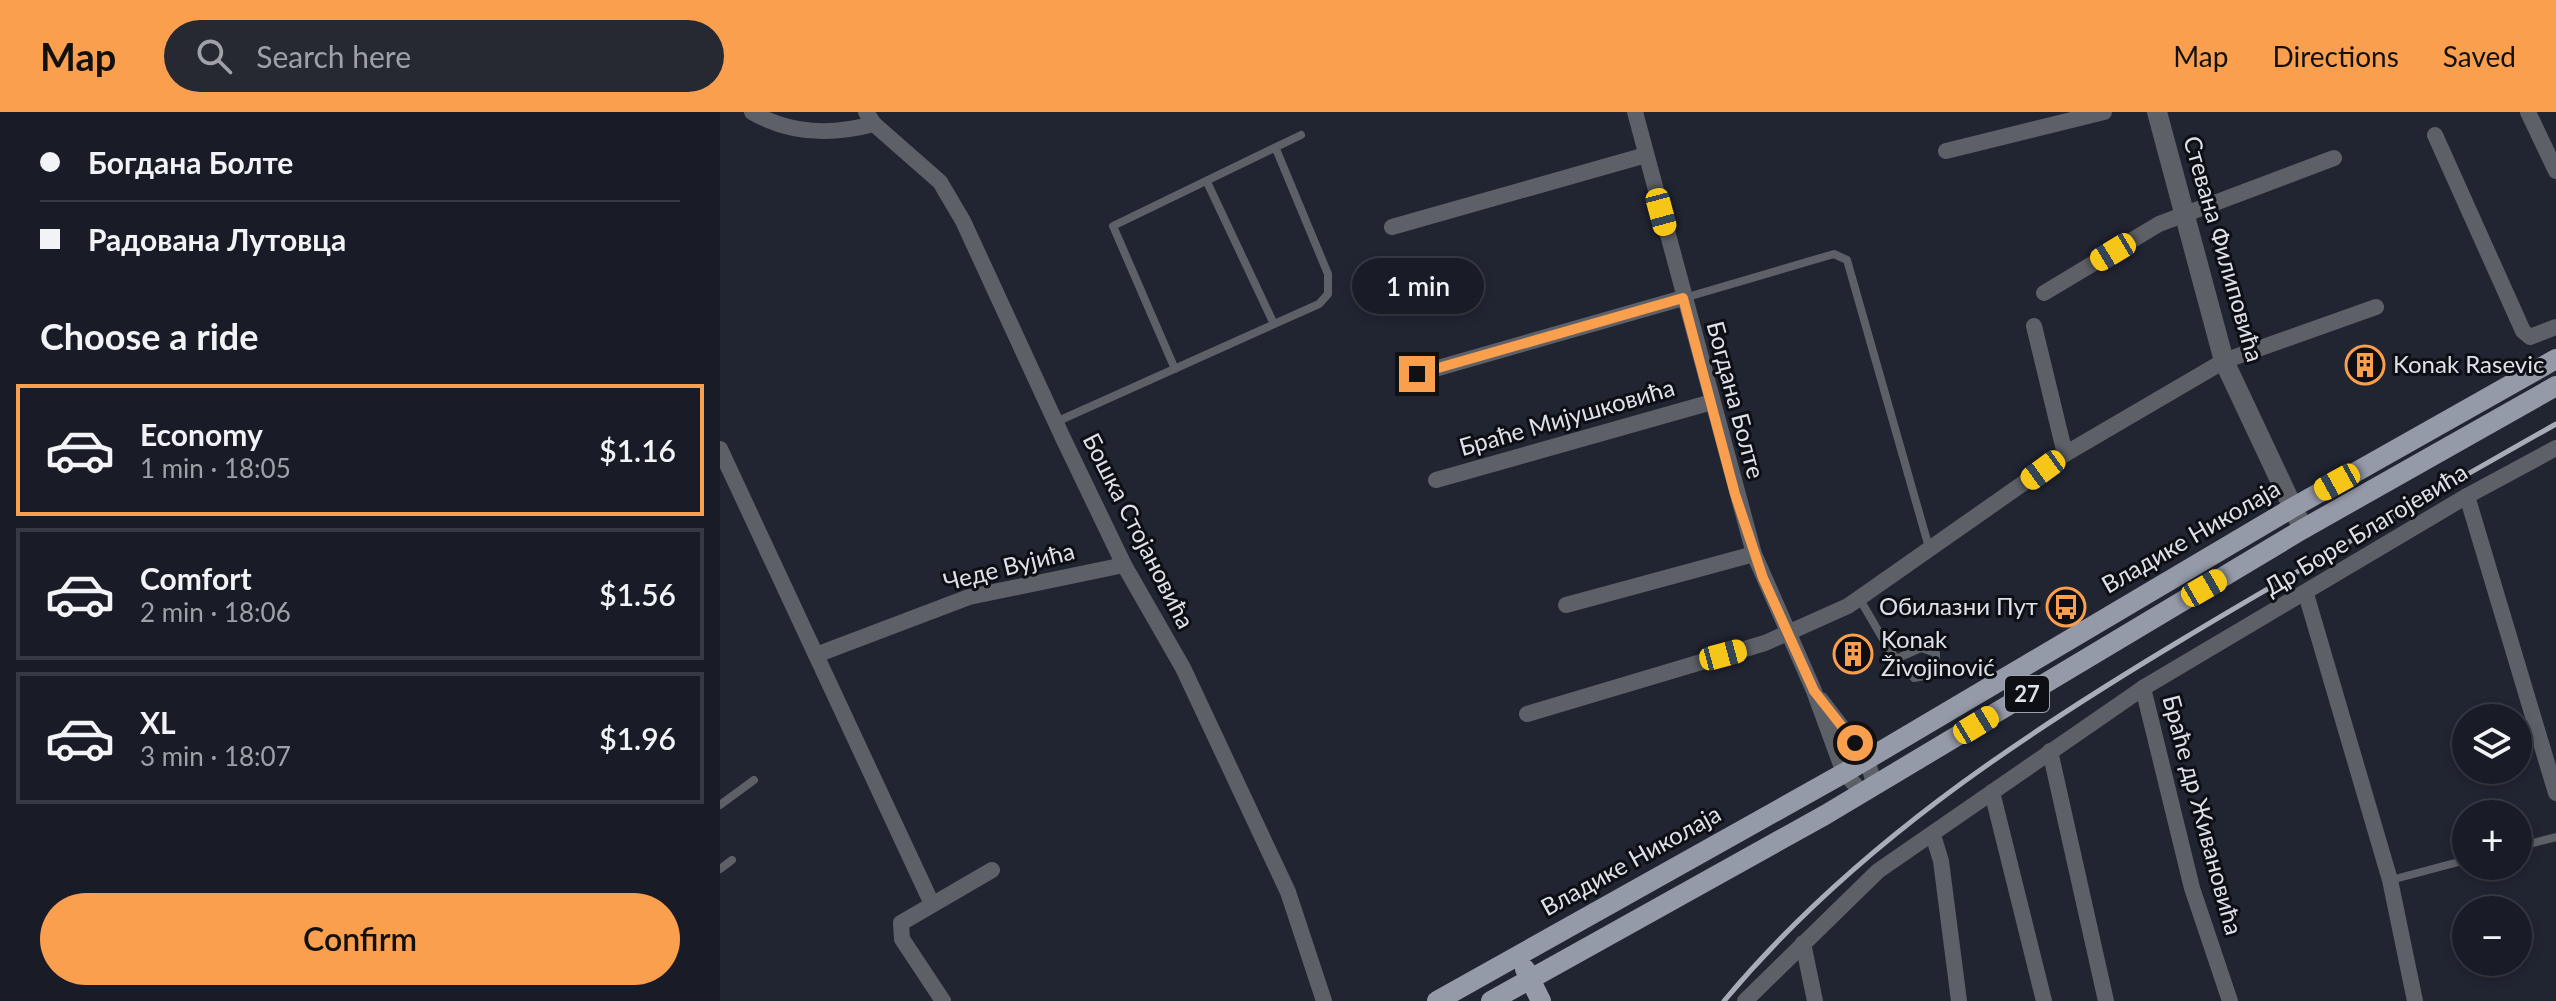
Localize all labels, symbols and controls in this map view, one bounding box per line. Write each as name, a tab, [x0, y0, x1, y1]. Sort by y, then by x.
search box	[164, 20, 724, 92]
text: Map	[40, 33, 116, 79]
icon: search	[192, 34, 236, 78]
text: Search here	[256, 38, 411, 74]
text: Map	[2173, 39, 2228, 73]
text: Directions	[2272, 39, 2399, 73]
text: Saved	[2443, 39, 2516, 73]
street label: Стевана Филиповића	[2178, 132, 2271, 365]
text: Богдана Болте	[88, 144, 293, 180]
car	[1643, 186, 1679, 238]
text: Радована Лутовца	[88, 221, 346, 257]
car	[2086, 229, 2140, 275]
callout: 1 min	[1351, 258, 1483, 314]
text: 1 min	[1386, 270, 1450, 302]
text: Choose a ride	[40, 314, 259, 358]
street label: Богдана Болте	[1702, 318, 1771, 481]
building icon: Konak Rasevic	[2344, 344, 2386, 386]
place label: Konak Rasevic	[2393, 349, 2544, 378]
route end	[1399, 356, 1435, 392]
street label: Браће Мијушковића	[1456, 372, 1678, 461]
icon: car	[44, 414, 116, 486]
text: Economy	[140, 416, 263, 452]
street label: Бошка Стојановића	[1078, 428, 1201, 633]
text: $1.16	[599, 432, 676, 468]
car	[2017, 446, 2069, 494]
text: 1 min · 18:05	[140, 452, 291, 484]
street label: Др Боре Благојевића	[2258, 457, 2472, 601]
car	[2310, 460, 2364, 504]
street label: Владике Николаја	[2096, 473, 2285, 599]
street label: Чеде Вујића	[940, 535, 1077, 596]
icon: car	[44, 558, 116, 630]
text: Comfort	[140, 560, 252, 596]
car	[2177, 566, 2231, 610]
text: $1.56	[599, 576, 676, 612]
bus stop icon: Обилазни Пут	[2045, 586, 2087, 628]
place label: Обилазни Пут	[1879, 591, 2038, 620]
text: 2 min · 18:06	[140, 596, 291, 628]
place label: Konak Živojinović	[1881, 624, 1995, 681]
building icon: Konak Živojinović	[1832, 633, 1874, 675]
car	[1697, 637, 1749, 673]
road number: 27	[2005, 676, 2049, 712]
street label: Браће др Живановића	[2157, 691, 2249, 938]
icon: car	[44, 702, 116, 774]
car	[1949, 702, 2003, 748]
text: XL	[140, 704, 176, 740]
map controls	[2452, 704, 2532, 976]
button: layers	[2452, 704, 2532, 784]
text: $1.96	[599, 720, 676, 756]
route start	[1837, 725, 1873, 761]
text: 3 min · 18:07	[140, 740, 291, 772]
street label: Владике Николаја	[1535, 798, 1725, 921]
button: +	[2452, 800, 2532, 880]
button: Confirm	[40, 893, 680, 985]
button: −	[2452, 896, 2532, 976]

